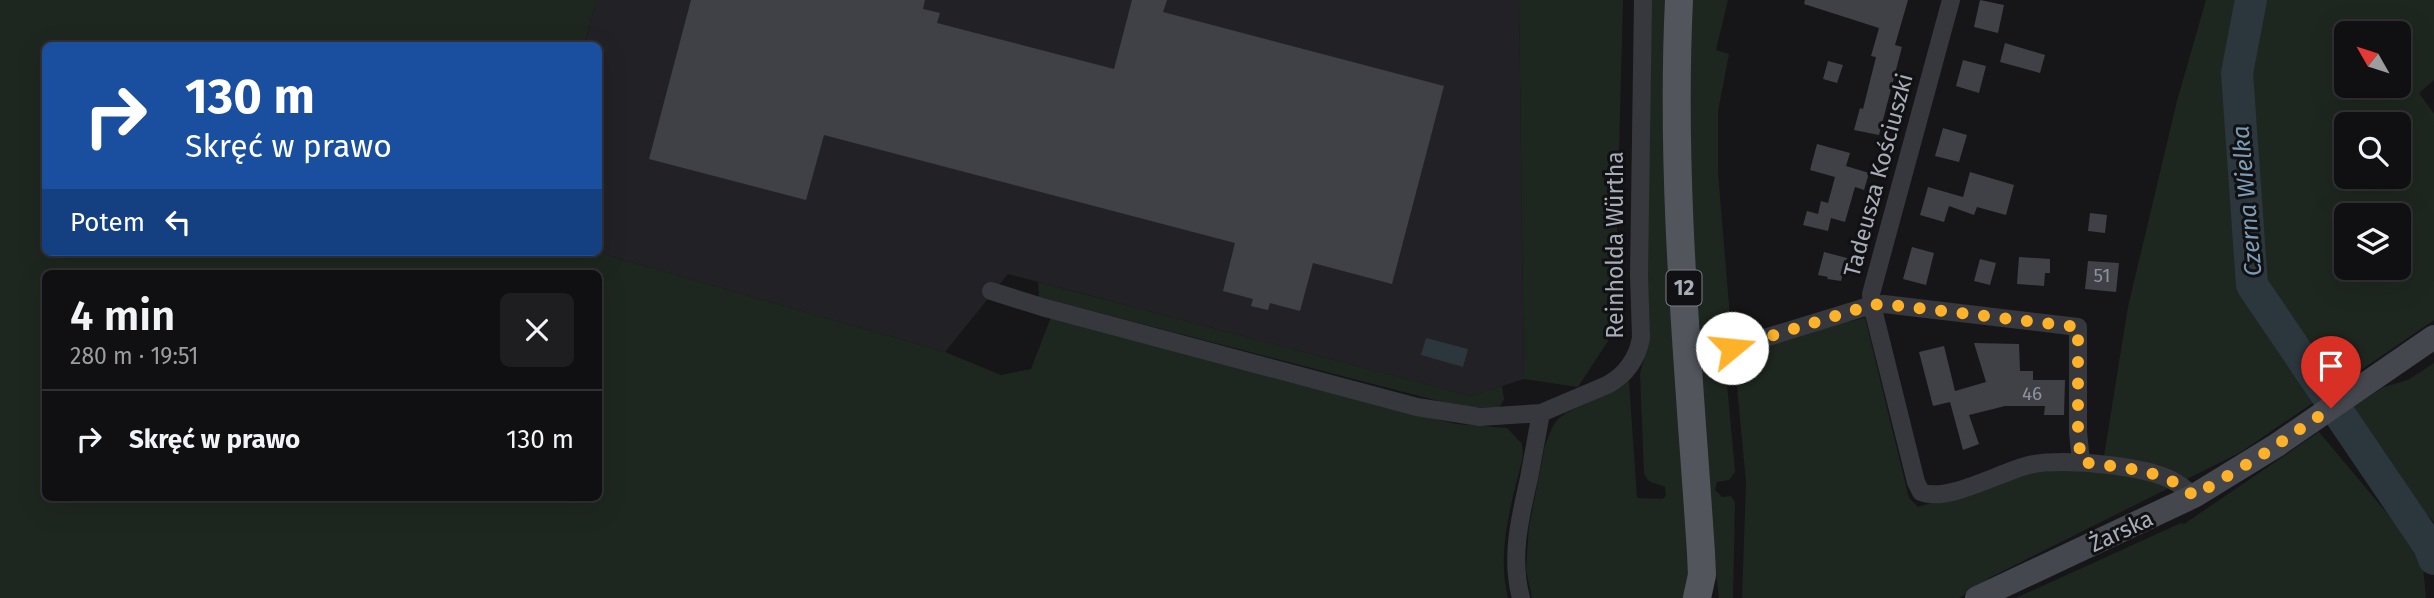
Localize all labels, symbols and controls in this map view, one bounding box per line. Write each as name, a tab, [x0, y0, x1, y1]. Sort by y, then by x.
north arrow	[2334, 21, 2412, 98]
map controls	[2334, 21, 2411, 280]
text: 130 m	[185, 67, 315, 126]
icon: right	[70, 70, 161, 161]
street label: Tadeusza Kościuszki	[1837, 70, 1919, 280]
button: search	[2334, 112, 2411, 189]
water label: Czerna Wielka	[2226, 124, 2268, 278]
text: Skręć w prawo	[185, 127, 392, 165]
street label: Reinholda Würtha	[1601, 151, 1629, 339]
icon: left	[159, 203, 197, 241]
button: layers	[2334, 203, 2411, 280]
text: Potem	[70, 207, 145, 238]
house number: 51	[2094, 264, 2110, 287]
road number: 12	[1666, 270, 1702, 306]
text: 4 min	[70, 291, 175, 341]
button: close	[500, 293, 574, 367]
position arrow	[1695, 311, 1769, 385]
pin	[2301, 336, 2361, 408]
text: 280 m · 19:51	[70, 342, 198, 370]
icon: arrive	[2312, 347, 2350, 385]
house number: 46	[2022, 382, 2042, 405]
icon: right	[70, 420, 108, 458]
text: Skręć w prawo	[129, 424, 300, 455]
text: 130 m	[506, 424, 574, 455]
street label: Żarska	[2085, 504, 2157, 558]

